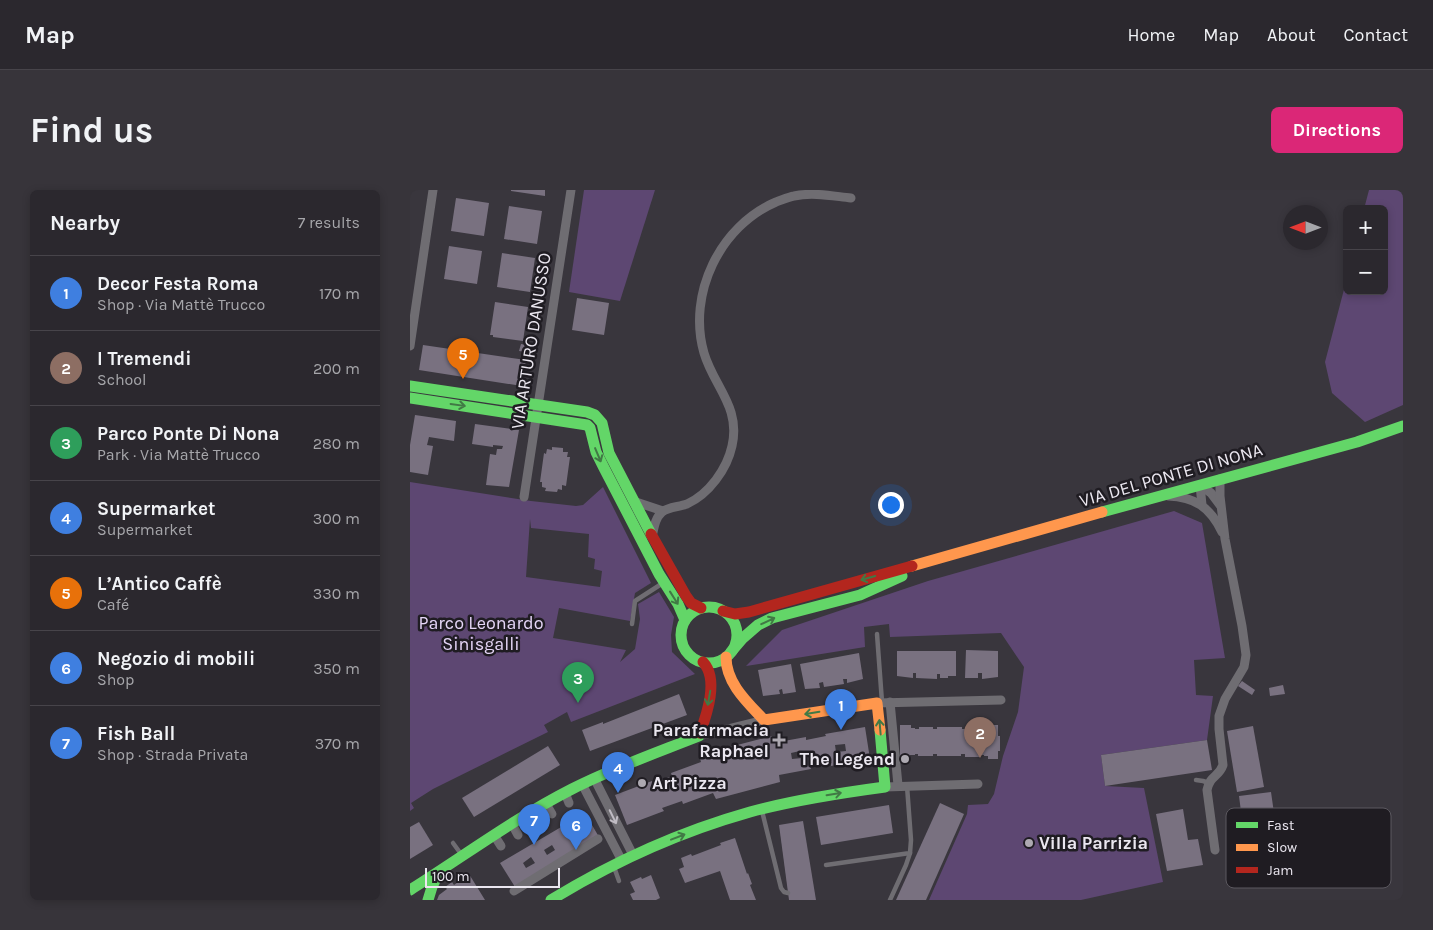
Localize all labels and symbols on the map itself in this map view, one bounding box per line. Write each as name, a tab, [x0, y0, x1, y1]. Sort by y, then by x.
north arrow	[1283, 205, 1328, 250]
street label: VIA ARTURO DANUSSO	[506, 251, 556, 431]
pin: 5	[447, 338, 479, 379]
one-way arrow	[450, 400, 466, 410]
street label: VIA DEL PONTE DI NONA	[1077, 438, 1265, 512]
one-way arrow	[594, 447, 603, 462]
your location	[878, 492, 904, 518]
one-way arrow	[860, 574, 876, 584]
one-way arrow	[669, 591, 680, 605]
park label: Parco Leonardo Sinisgalli	[418, 612, 544, 655]
one-way arrow	[760, 615, 775, 625]
pin: 3	[562, 662, 594, 703]
pin: 1	[825, 689, 857, 730]
one-way arrow	[703, 690, 713, 706]
one-way arrow	[804, 708, 820, 718]
pin: 2	[964, 717, 996, 758]
place label: Parafarmacia Raphael	[653, 719, 769, 762]
one-way arrow	[875, 720, 884, 736]
marker: Parafarmacia Raphael	[773, 734, 785, 746]
place label: The Legend	[799, 748, 895, 770]
pin: 4	[602, 752, 634, 793]
marker: The Legend	[899, 753, 911, 765]
place label: Art Pizza	[652, 772, 727, 794]
marker: Art Pizza	[636, 777, 648, 789]
one-way arrow	[826, 789, 842, 799]
pin: 7	[518, 804, 550, 845]
legend	[1226, 808, 1391, 888]
pin: 6	[560, 809, 592, 850]
one-way arrow	[609, 809, 618, 824]
text: Fast	[1267, 817, 1294, 834]
one-way arrow	[669, 832, 685, 841]
place label: Villa Parrizia	[1039, 832, 1148, 854]
marker: Villa Parrizia	[1023, 837, 1035, 849]
text: Slow	[1267, 839, 1297, 856]
text: Jam	[1267, 862, 1293, 879]
scale bar	[425, 865, 560, 888]

